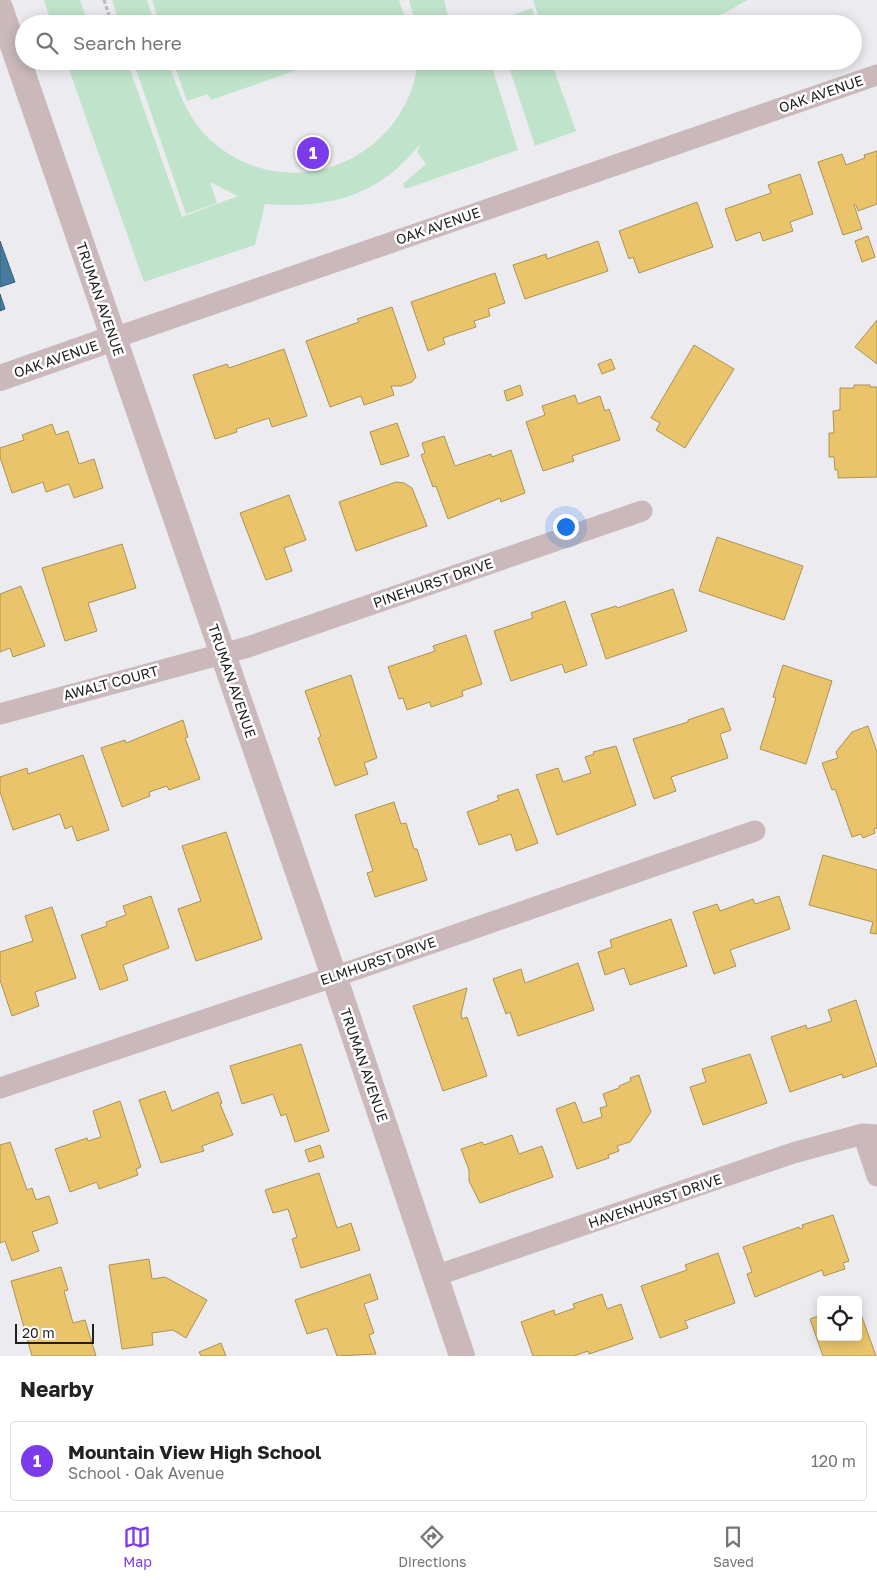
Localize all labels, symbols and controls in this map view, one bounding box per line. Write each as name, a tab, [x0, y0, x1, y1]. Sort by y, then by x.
search box	[15, 15, 862, 70]
icon: search	[33, 29, 61, 57]
text: Search here	[73, 31, 182, 54]
street label: OAK AVENUE	[776, 71, 865, 116]
pin: 1	[297, 134, 329, 172]
street label: OAK AVENUE	[393, 203, 482, 248]
street label: TRUMAN AVENUE	[73, 240, 128, 358]
street label: OAK AVENUE	[11, 336, 100, 381]
your location	[553, 514, 579, 540]
street label: PINEHURST DRIVE	[371, 554, 495, 611]
street label: TRUMAN AVENUE	[205, 622, 260, 740]
street label: AWALT COURT	[61, 662, 161, 703]
street label: ELMHURST DRIVE	[318, 933, 438, 988]
street label: TRUMAN AVENUE	[337, 1006, 392, 1124]
street label: HAVENHURST DRIVE	[586, 1170, 724, 1231]
map controls	[817, 1296, 862, 1341]
button: locate	[817, 1296, 862, 1341]
scale bar	[15, 1321, 94, 1344]
text: 20 m	[22, 1324, 55, 1341]
text: Nearby	[20, 1376, 94, 1402]
text: Mountain View High School	[68, 1440, 321, 1463]
text: 1	[33, 1451, 41, 1471]
text: 120 m	[811, 1451, 856, 1471]
text: School · Oak Avenue	[68, 1463, 224, 1483]
tab: Map	[123, 1523, 152, 1570]
tab: Directions	[398, 1523, 467, 1570]
tab: Saved	[713, 1523, 754, 1570]

